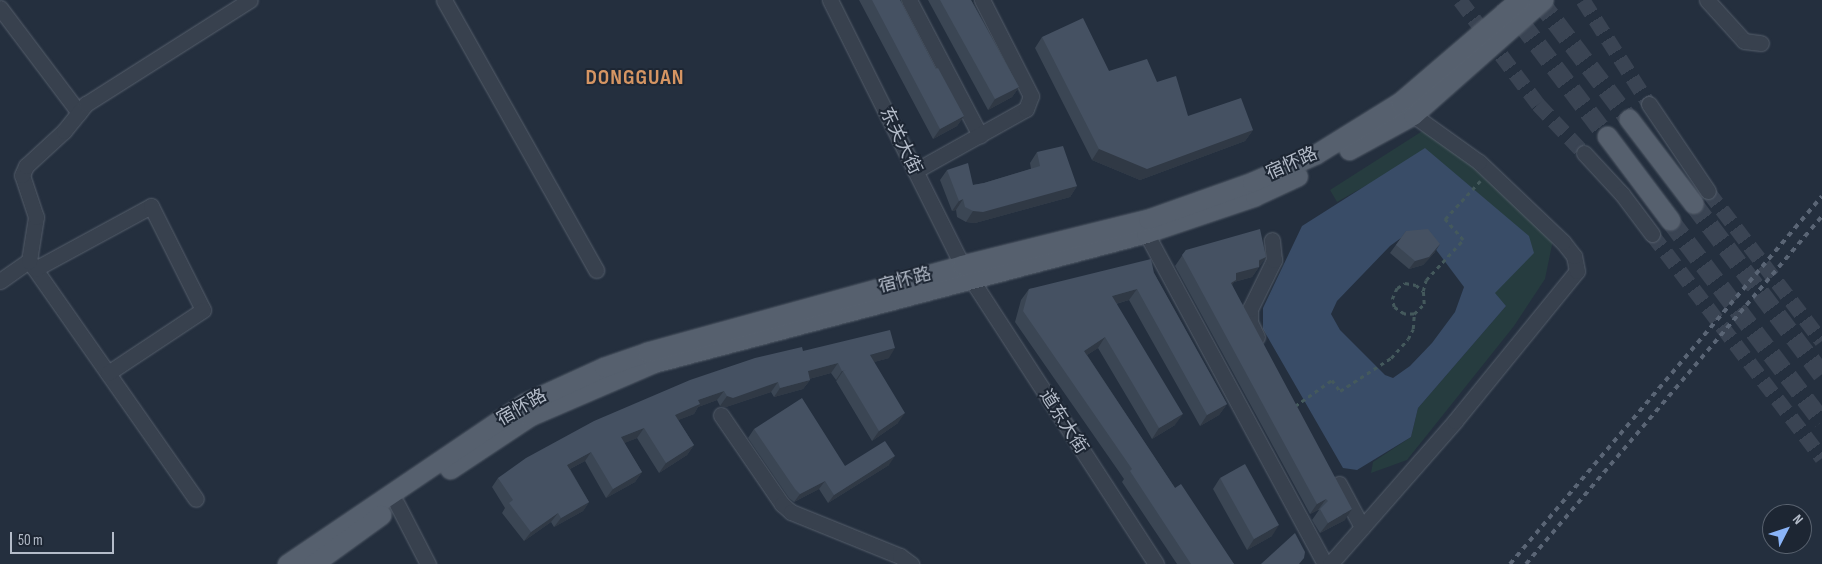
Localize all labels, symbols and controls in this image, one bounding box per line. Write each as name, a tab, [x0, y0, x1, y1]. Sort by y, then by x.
district label: DONGGUAN	[584, 65, 686, 91]
street label: 东关大街	[875, 104, 925, 178]
street label: 宿怀路	[1263, 143, 1321, 185]
street label: 宿怀路	[876, 264, 934, 298]
street label: 宿怀路	[493, 385, 551, 431]
street label: 道东大街	[1034, 386, 1092, 458]
north arrow	[1762, 504, 1812, 554]
text: N	[1789, 511, 1807, 528]
scale bar	[12, 522, 116, 554]
text: 50 m	[18, 531, 43, 550]

